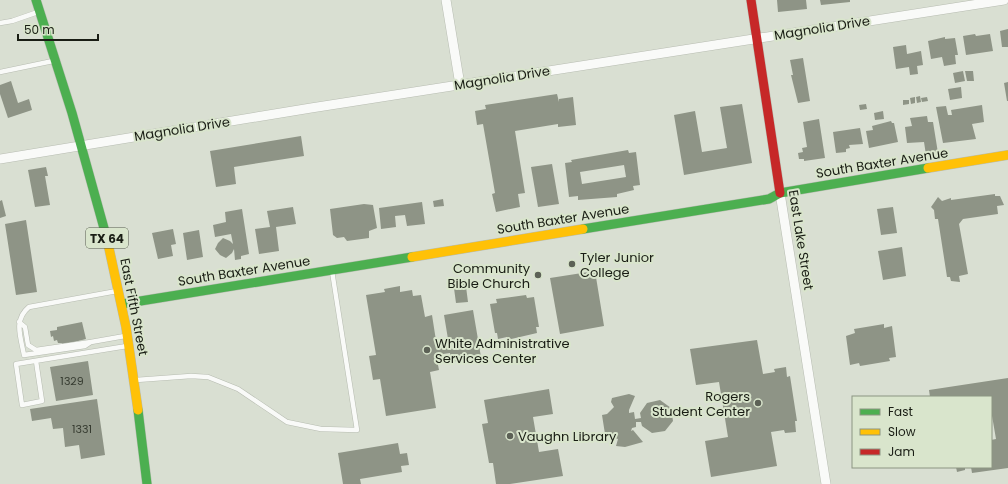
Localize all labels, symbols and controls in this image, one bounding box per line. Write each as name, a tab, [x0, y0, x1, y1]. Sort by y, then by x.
street label: Magnolia Drive	[773, 11, 871, 45]
scale bar	[18, 16, 98, 42]
text: 50 m	[24, 21, 55, 38]
street label: Magnolia Drive	[453, 61, 551, 95]
street label: Magnolia Drive	[133, 112, 231, 146]
street label: South Baxter Avenue	[814, 143, 950, 183]
street label: East Lake Street	[784, 189, 818, 292]
street label: South Baxter Avenue	[495, 199, 631, 239]
road number: TX 64	[86, 228, 128, 248]
place label: Tyler Junior College	[580, 248, 654, 282]
street label: South Baxter Avenue	[176, 251, 312, 291]
street label: East Fifth Street	[115, 257, 153, 358]
place label: Community Bible Church	[448, 259, 531, 293]
marker: Tyler Junior College	[567, 259, 577, 269]
marker: Community Bible Church	[533, 270, 543, 280]
place label: White Administrative Services Center	[435, 334, 570, 368]
marker: White Administrative Services Center	[422, 345, 432, 355]
house number: 1329	[60, 373, 84, 389]
place label: Rogers Student Center	[652, 387, 750, 421]
legend	[852, 396, 992, 468]
marker: Rogers Student Center	[753, 398, 763, 408]
text: Fast	[888, 403, 913, 420]
house number: 1331	[72, 421, 92, 437]
text: Slow	[888, 423, 916, 440]
place label: Vaughn Library	[518, 427, 617, 446]
marker: Vaughn Library	[505, 431, 515, 441]
text: Jam	[888, 443, 915, 460]

